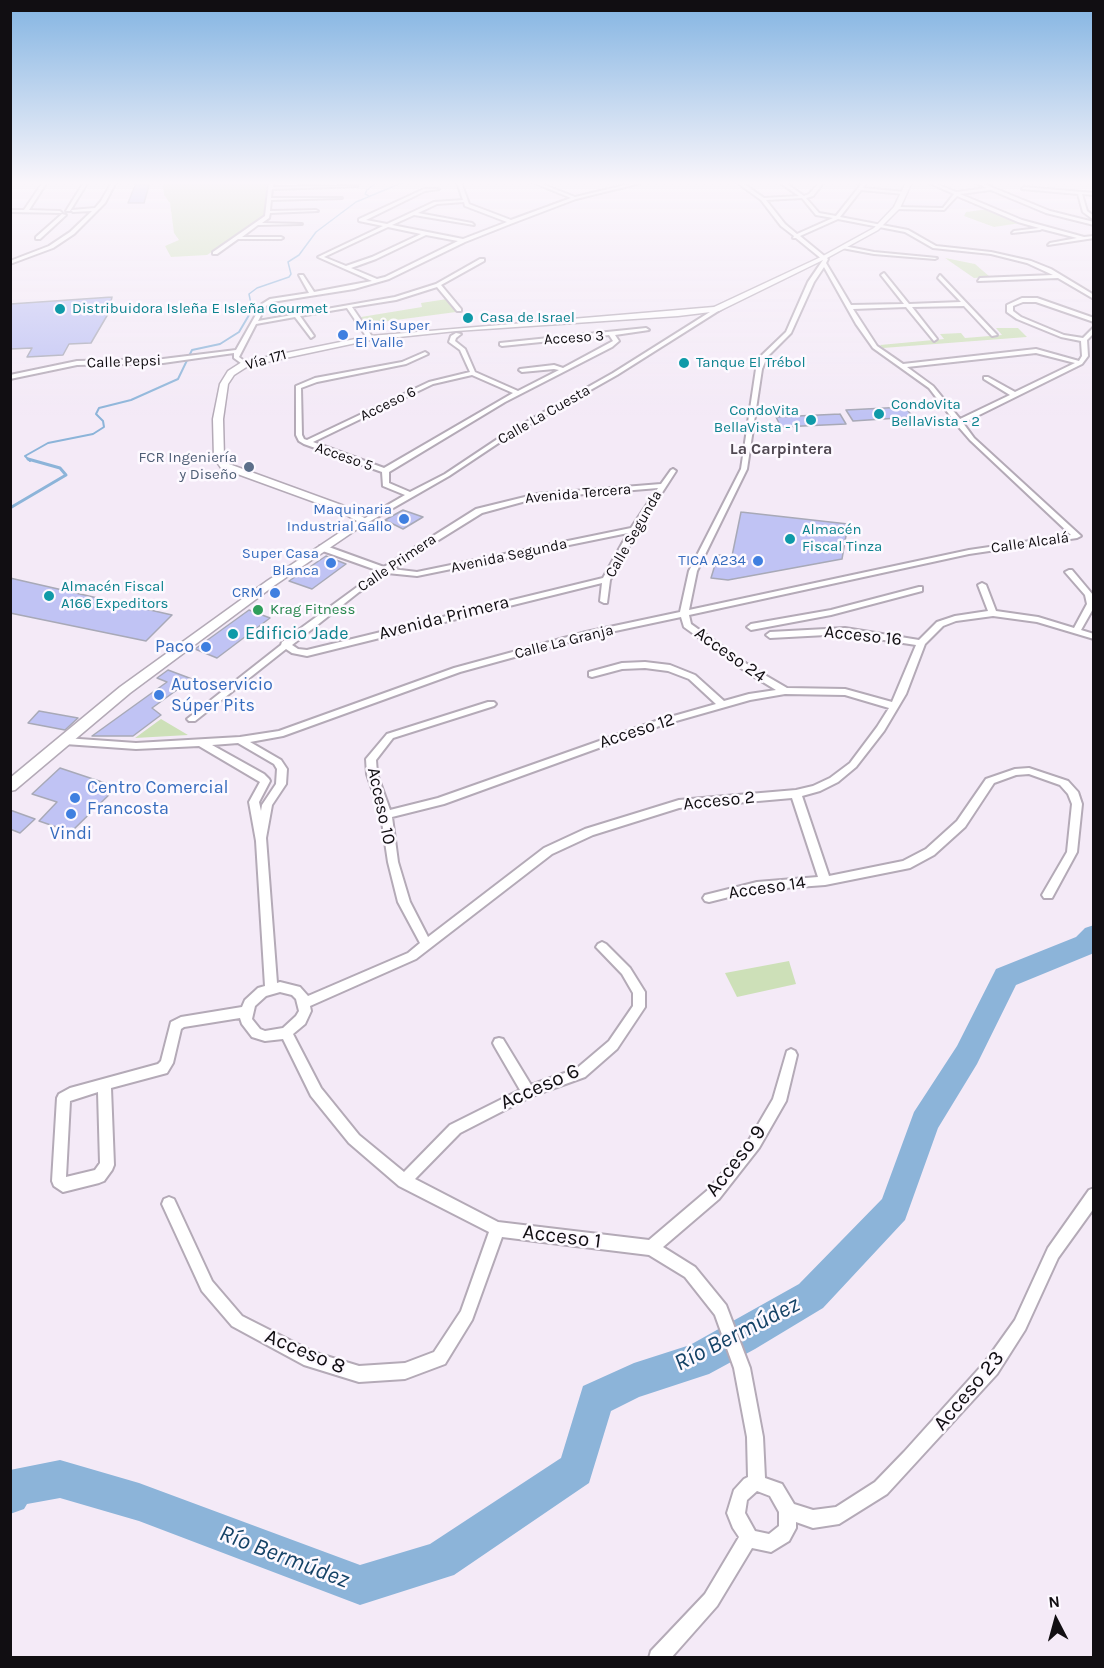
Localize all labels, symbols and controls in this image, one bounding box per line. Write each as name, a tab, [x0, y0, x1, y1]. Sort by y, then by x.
place label: Distribuidora Isleña E Isleña Gourmet	[72, 300, 328, 318]
marker: Distribuidora Isleña E Isleña Gourmet	[53, 302, 67, 316]
place label: Casa de Israel	[480, 309, 575, 327]
marker: Casa de Israel	[461, 311, 475, 325]
place label: Mini Super El Valle	[355, 317, 429, 352]
street label: Acceso 3	[543, 327, 605, 349]
marker: Mini Super El Valle	[336, 328, 350, 342]
street label: Vía 171	[243, 346, 289, 374]
street label: Calle Pepsi	[87, 352, 161, 372]
place label: Tanque El Trébol	[696, 354, 806, 372]
marker: Tanque El Trébol	[677, 356, 691, 370]
street label: Calle La Cuesta	[495, 381, 593, 449]
street label: Acceso 6	[357, 383, 419, 425]
place label: CondoVita BellaVista - 2	[891, 396, 980, 431]
place label: CondoVita BellaVista - 1	[714, 402, 799, 437]
marker: CondoVita BellaVista - 2	[872, 407, 886, 421]
marker: CondoVita BellaVista - 1	[804, 413, 818, 427]
street label: Acceso 5	[313, 439, 375, 475]
district label: La Carpintera	[730, 439, 832, 459]
place label: FCR Ingeniería y Diseño	[138, 449, 237, 484]
marker: FCR Ingeniería y Diseño	[242, 460, 256, 474]
street label: Avenida Tercera	[524, 480, 632, 508]
street label: Calle Segunda	[602, 487, 666, 581]
place label: Maquinaria Industrial Gallo	[287, 501, 392, 536]
marker: Maquinaria Industrial Gallo	[397, 512, 411, 526]
place label: Almacén Fiscal Tinza	[802, 521, 882, 556]
street label: Calle Alcalá	[990, 529, 1070, 557]
street label: Calle Primera	[354, 530, 440, 596]
marker: Almacén Fiscal Tinza	[783, 532, 797, 546]
street label: Avenida Segunda	[449, 535, 569, 577]
place label: Super Casa Blanca	[242, 545, 319, 580]
place label: TICA A234	[678, 552, 746, 570]
marker: TICA A234	[751, 554, 765, 568]
marker: Super Casa Blanca	[324, 556, 338, 570]
place label: Almacén Fiscal A166 Expeditors	[61, 578, 168, 613]
place label: CRM	[232, 584, 263, 602]
marker: CRM	[268, 586, 282, 600]
marker: Almacén Fiscal A166 Expeditors	[42, 589, 56, 603]
street label: Avenida Primera	[377, 591, 511, 645]
place label: Krag Fitness	[270, 601, 355, 619]
marker: Krag Fitness	[251, 603, 265, 617]
street label: Calle La Granja	[513, 621, 615, 663]
street label: Acceso 16	[823, 621, 903, 651]
place label: Edificio Jade	[245, 623, 349, 645]
street label: Acceso 24	[690, 623, 770, 687]
marker: Edificio Jade	[226, 627, 240, 641]
place label: Paco	[155, 636, 194, 658]
marker: Paco	[199, 640, 213, 654]
place label: Autoservicio Súper Pits	[171, 674, 273, 716]
marker: Autoservicio Súper Pits	[152, 688, 166, 702]
street label: Acceso 12	[597, 709, 677, 753]
street label: Acceso 10	[362, 765, 400, 847]
place label: Centro Comercial Francosta	[87, 777, 229, 820]
street label: Acceso 2	[682, 786, 756, 816]
marker: Centro Comercial Francosta	[68, 791, 82, 805]
marker: Vindi	[64, 807, 78, 821]
place label: Vindi	[50, 823, 92, 845]
street label: Acceso 14	[727, 872, 807, 904]
street label: Acceso 6	[496, 1058, 584, 1116]
street label: Acceso 9	[700, 1120, 772, 1202]
street label: Acceso 1	[521, 1220, 603, 1254]
water label: Río Bermúdez	[669, 1290, 805, 1378]
street label: Acceso 8	[261, 1324, 349, 1380]
street label: Acceso 23	[928, 1346, 1010, 1436]
water label: Río Bermúdez	[215, 1519, 353, 1595]
north arrow	[1026, 1590, 1086, 1650]
text: N	[1047, 1592, 1061, 1612]

